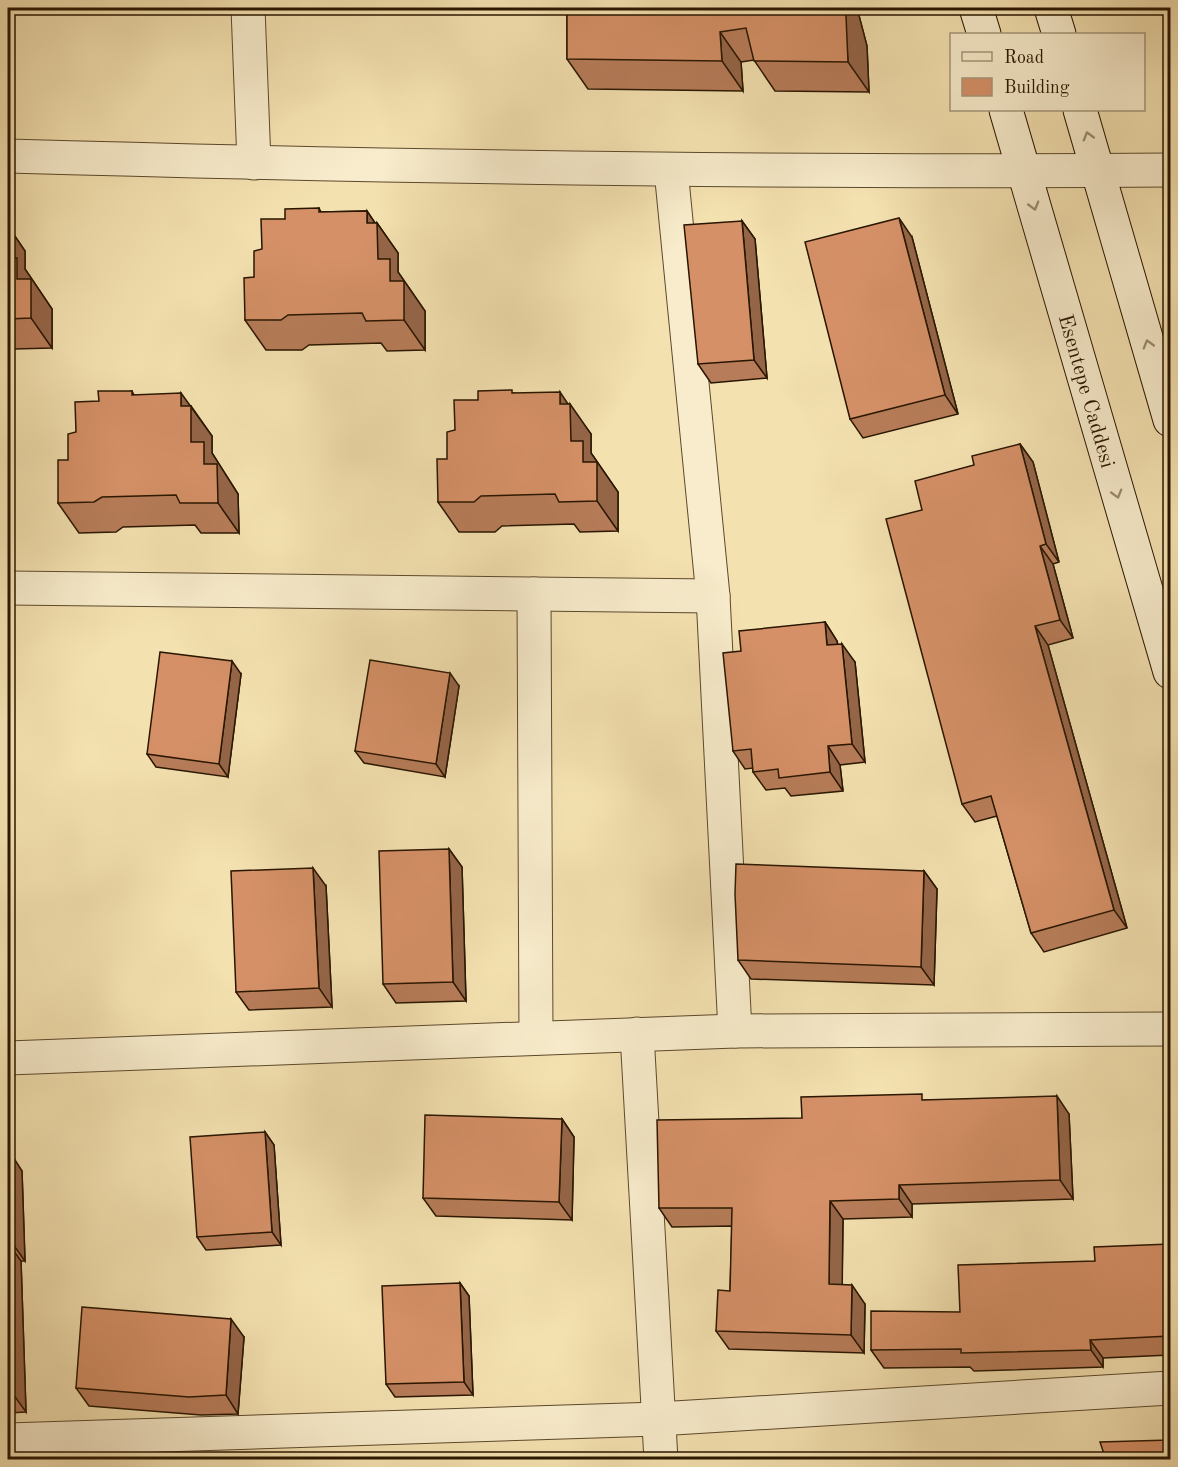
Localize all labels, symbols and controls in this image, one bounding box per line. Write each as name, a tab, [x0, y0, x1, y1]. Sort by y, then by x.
legend	[950, 33, 1145, 111]
text: Road	[1004, 49, 1044, 67]
text: Building	[1004, 79, 1070, 97]
one-way arrow	[1083, 131, 1095, 142]
one-way arrow	[1027, 200, 1039, 211]
street label: Esentepe Caddesi	[1054, 312, 1118, 471]
one-way arrow	[1143, 339, 1155, 350]
one-way arrow	[1110, 488, 1122, 499]

